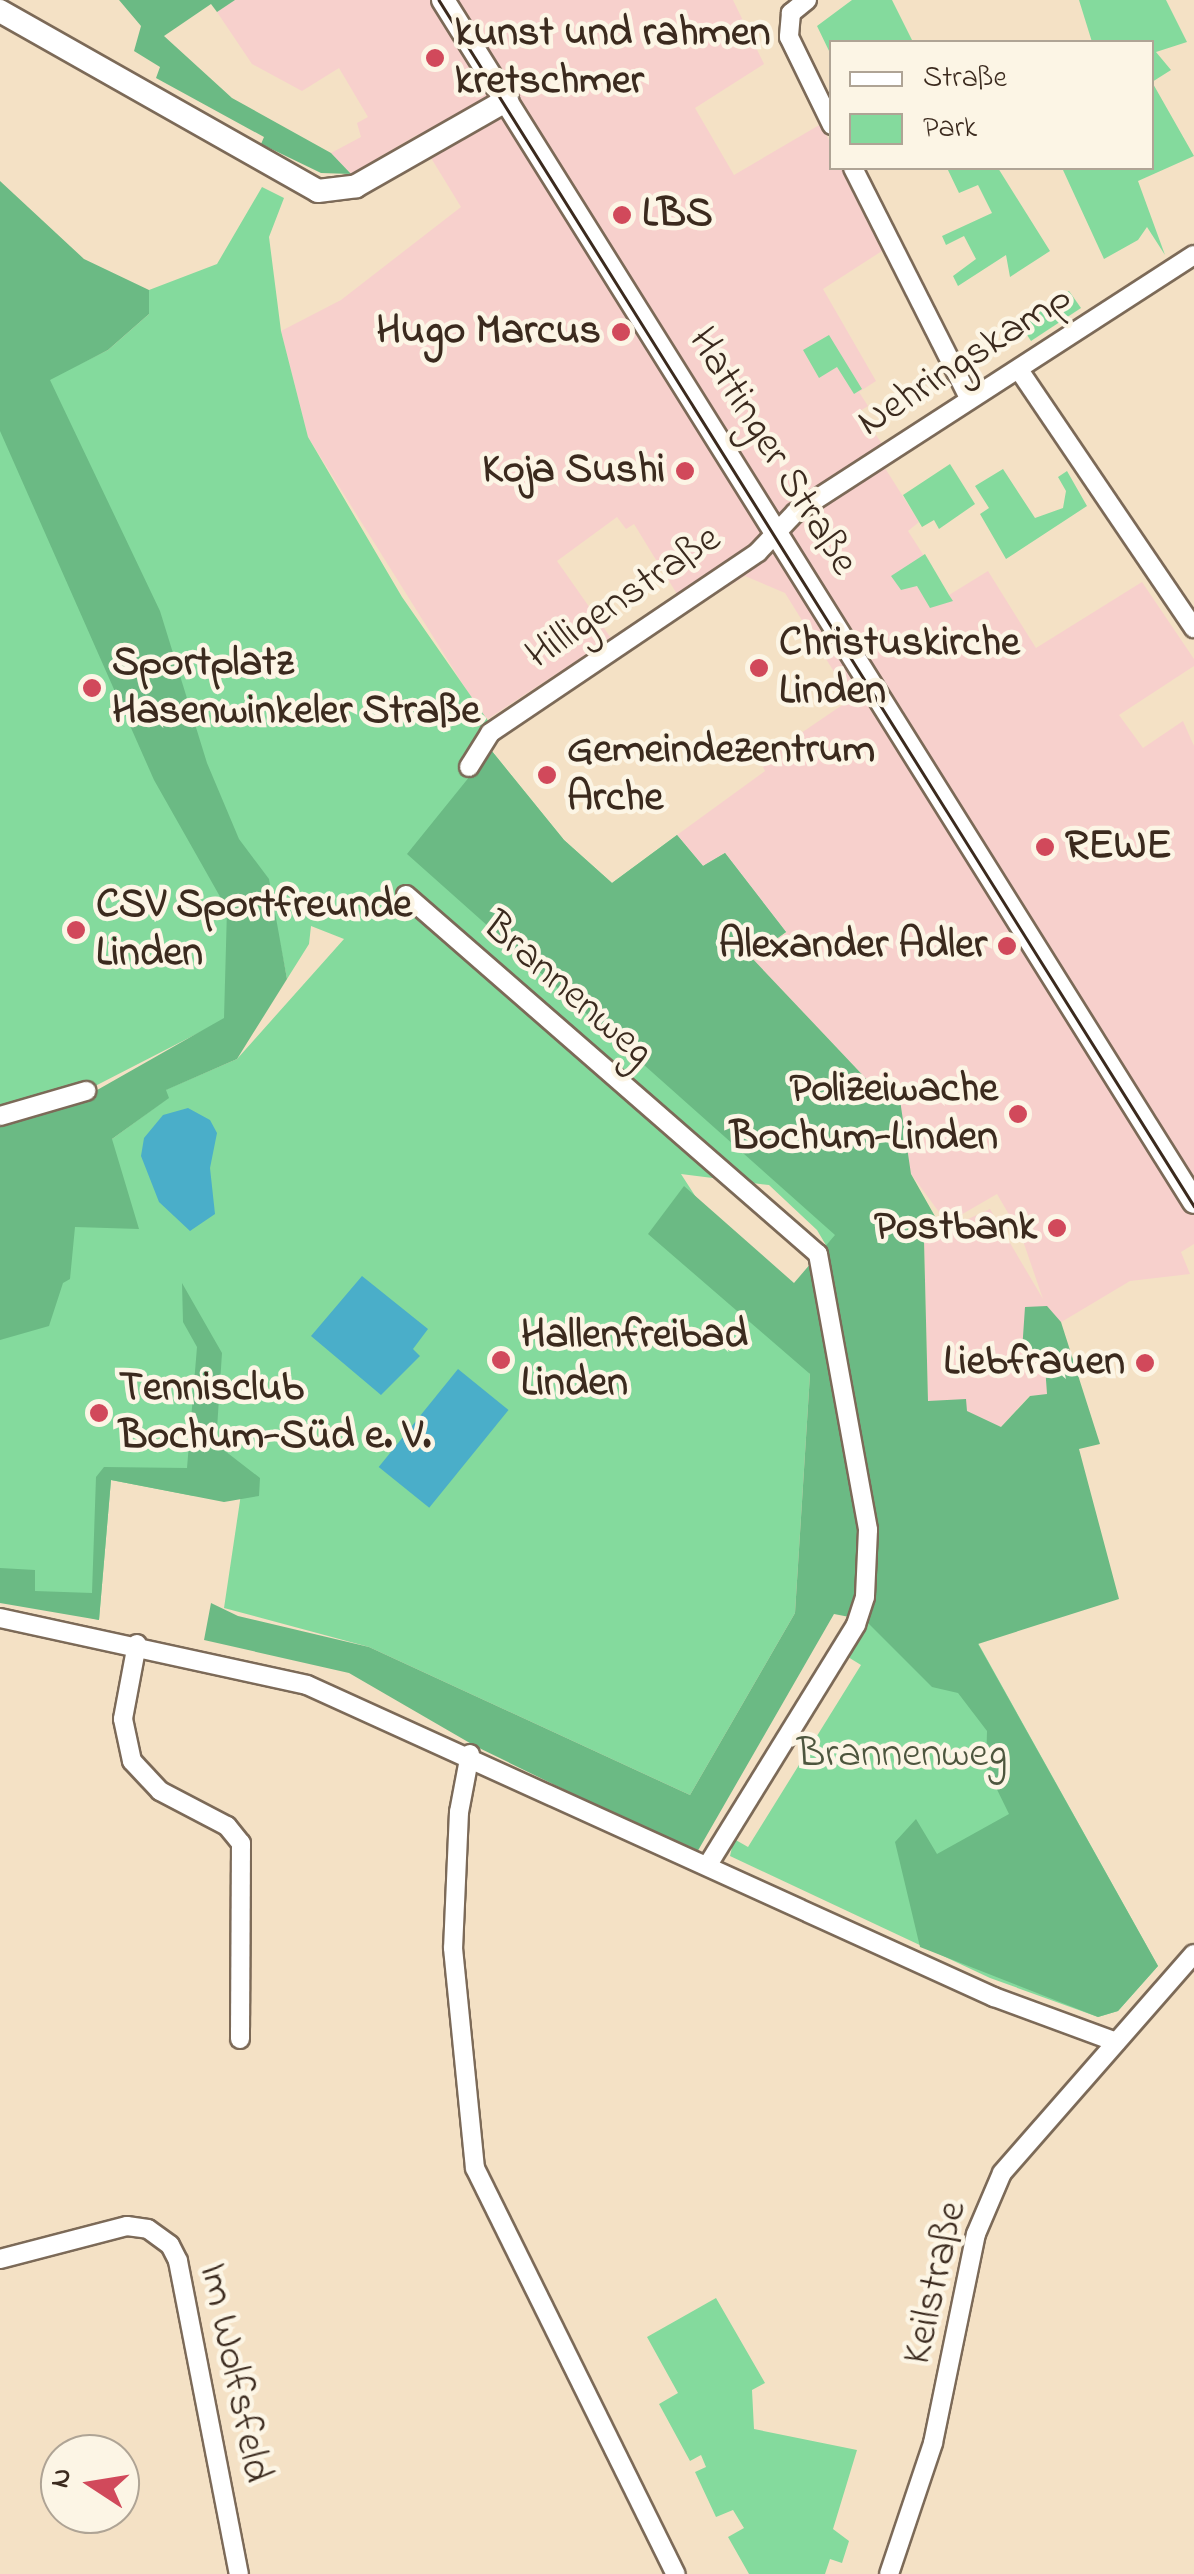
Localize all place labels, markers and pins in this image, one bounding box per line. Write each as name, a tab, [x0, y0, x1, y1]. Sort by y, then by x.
place label: kunst und rahmen kretschmer	[455, 9, 770, 108]
marker: kunst und rahmen kretschmer	[424, 47, 446, 69]
place label: LBS	[642, 190, 713, 240]
marker: LBS	[611, 204, 633, 226]
place label: Hugo Marcus	[376, 307, 601, 357]
marker: Hugo Marcus	[610, 321, 632, 343]
place label: Koja Sushi	[482, 446, 665, 496]
marker: Koja Sushi	[674, 460, 696, 482]
place label: Christuskirche Linden	[779, 619, 1020, 718]
place label: Sportplatz Hasenwinkeler Straße	[112, 639, 480, 738]
marker: Christuskirche Linden	[748, 657, 770, 679]
marker: Sportplatz Hasenwinkeler Straße	[81, 677, 103, 699]
place label: Gemeindezentrum Arche	[567, 726, 875, 824]
marker: Gemeindezentrum Arche	[536, 764, 558, 786]
place label: REWE	[1065, 822, 1172, 872]
marker: REWE	[1034, 836, 1056, 858]
place label: CSV Sportfreunde Linden	[96, 881, 412, 979]
marker: CSV Sportfreunde Linden	[65, 919, 87, 941]
place label: Alexander Adler	[719, 921, 987, 971]
marker: Alexander Adler	[996, 935, 1018, 957]
place label: Polizeiwache Bochum-Linden	[730, 1065, 998, 1164]
marker: Polizeiwache Bochum-Linden	[1007, 1103, 1029, 1125]
place label: Postbank	[874, 1203, 1037, 1253]
marker: Postbank	[1046, 1217, 1068, 1239]
place label: Hallenfreibad Linden	[521, 1311, 748, 1410]
place label: Liebfrauen	[944, 1338, 1125, 1388]
marker: Hallenfreibad Linden	[490, 1349, 512, 1371]
marker: Liebfrauen	[1134, 1352, 1156, 1374]
place label: Tennisclub Bochum-Süd e. V.	[119, 1364, 431, 1462]
marker: Tennisclub Bochum-Süd e. V.	[88, 1402, 110, 1424]

